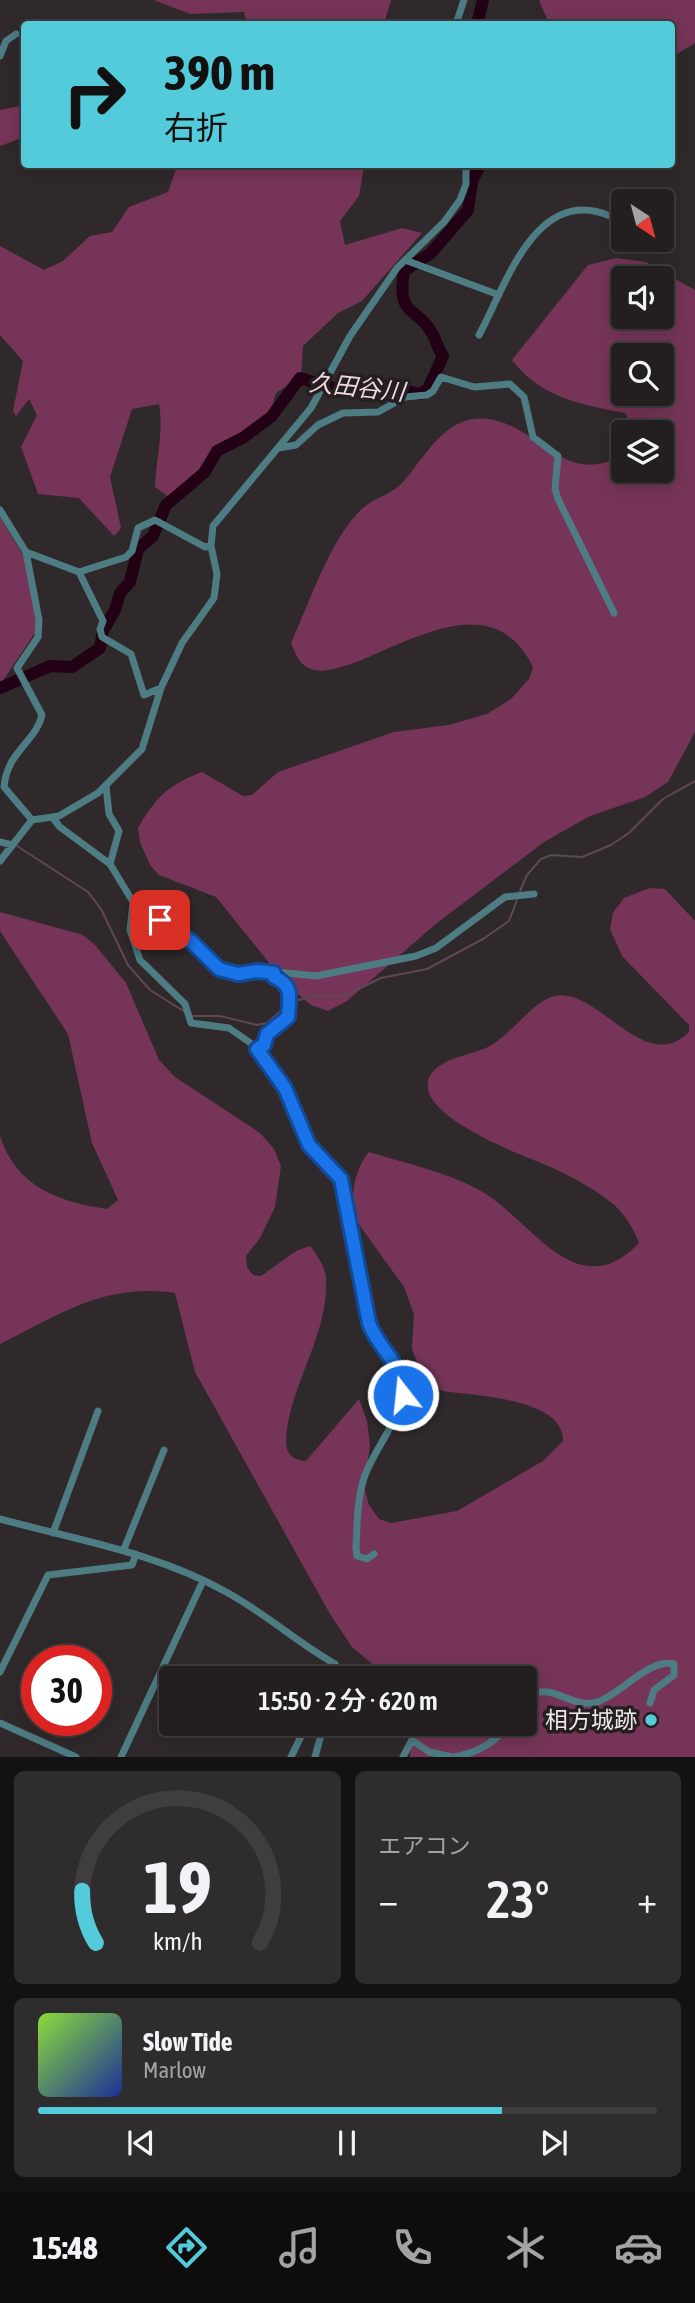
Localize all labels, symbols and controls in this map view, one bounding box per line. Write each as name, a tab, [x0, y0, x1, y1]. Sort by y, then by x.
text: 390 m	[164, 44, 275, 100]
icon: right	[49, 49, 140, 140]
text: 右折	[164, 109, 228, 146]
north arrow	[611, 189, 674, 252]
map controls	[611, 189, 674, 483]
button: sound	[611, 266, 674, 329]
button: search	[611, 343, 674, 406]
water label: 久田谷川	[308, 369, 409, 406]
button: layers	[611, 420, 674, 483]
pin	[130, 890, 190, 950]
icon: arrive	[141, 901, 179, 939]
position arrow	[366, 1358, 440, 1432]
speed limit sign: 30	[21, 1645, 112, 1736]
text: 15:50 · 2 分 · 620 m	[258, 1686, 438, 1716]
place label: 相方城跡	[545, 1707, 637, 1733]
marker: 相方城跡	[643, 1712, 659, 1728]
text: エアコン	[379, 1833, 471, 1859]
text: 19	[143, 1846, 211, 1929]
text: 23°	[486, 1869, 549, 1929]
text: −	[379, 1878, 398, 1921]
text: +	[637, 1878, 657, 1921]
text: km/h	[152, 1927, 202, 1955]
text: Slow Tide	[143, 2027, 233, 2057]
text: Marlow	[143, 2057, 206, 2083]
icon: previous	[122, 2124, 160, 2162]
icon: pause	[328, 2124, 366, 2162]
icon: next	[535, 2124, 573, 2162]
icon: directions	[162, 2223, 211, 2272]
icon: music	[275, 2223, 324, 2272]
icon: phone	[388, 2223, 437, 2272]
icon: climate	[501, 2223, 550, 2272]
icon: car	[614, 2223, 663, 2272]
text: 15:48	[32, 2229, 98, 2266]

